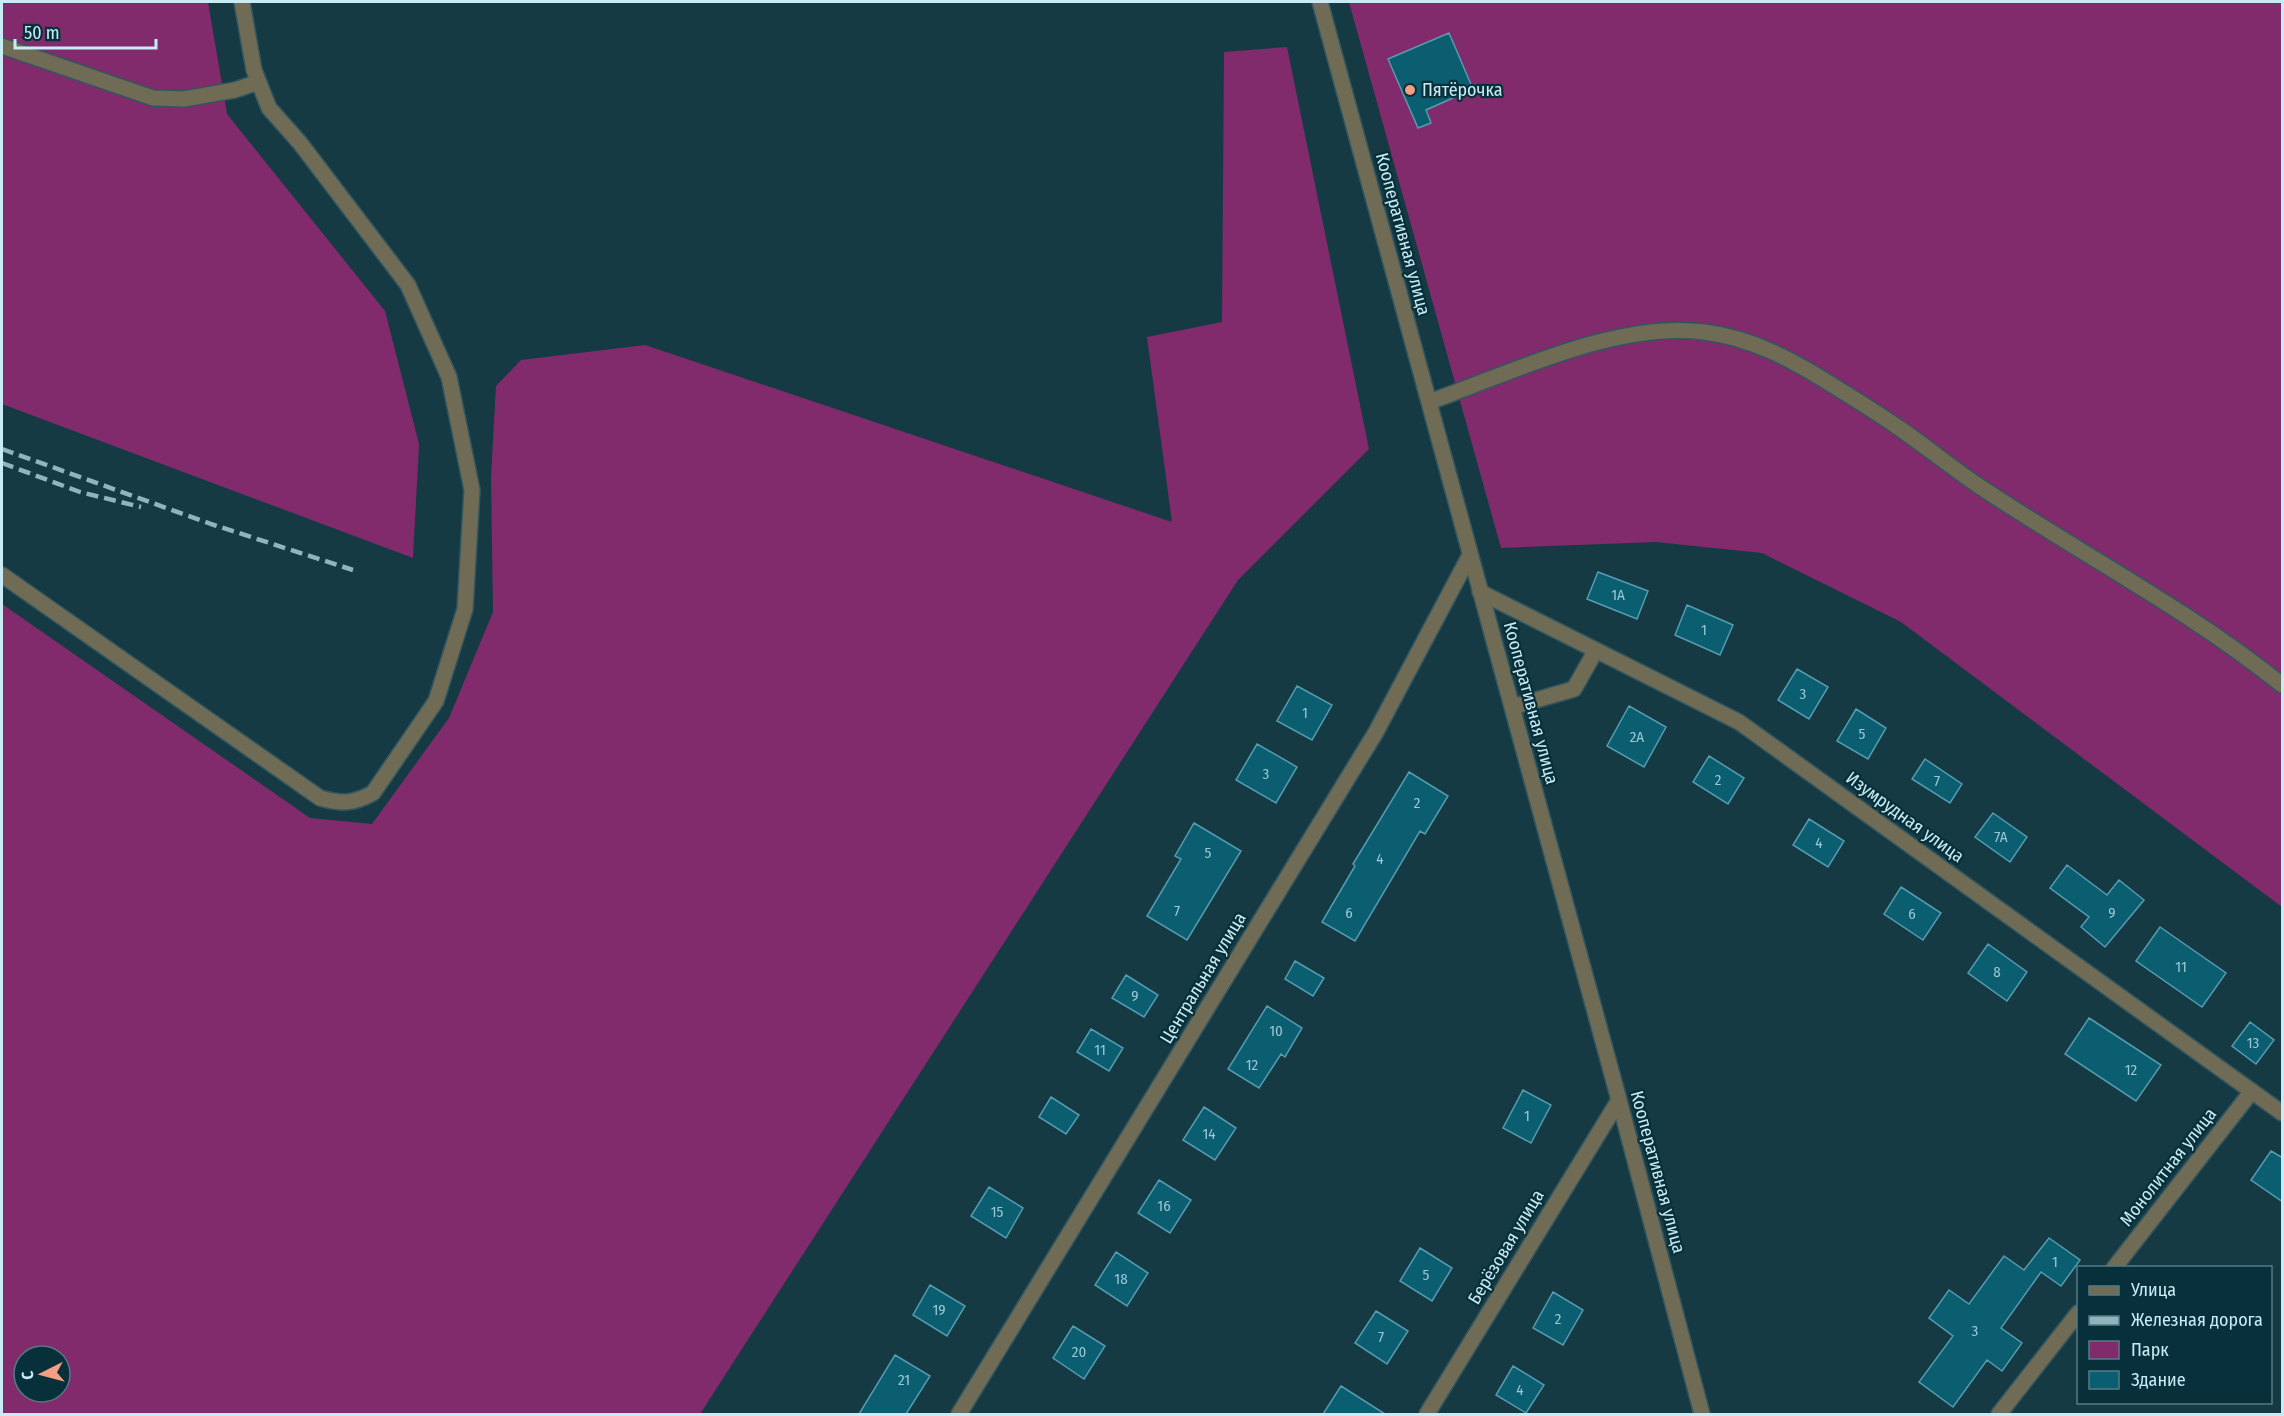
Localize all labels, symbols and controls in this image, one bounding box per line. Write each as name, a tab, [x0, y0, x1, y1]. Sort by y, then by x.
scale bar	[15, 12, 156, 50]
text: 50 m	[24, 22, 60, 44]
place label: Пятёрочка	[1422, 79, 1503, 101]
marker: Пятёрочка	[1403, 83, 1417, 97]
street label: Кооперативная улица	[1371, 150, 1435, 318]
house number: 1А	[1611, 586, 1625, 604]
street label: Кооперативная улица	[1499, 619, 1563, 787]
house number: 1	[1701, 621, 1707, 639]
house number: 3	[1800, 685, 1807, 703]
house number: 1	[1302, 704, 1308, 722]
house number: 5	[1859, 725, 1866, 743]
house number: 2А	[1630, 728, 1644, 746]
house number: 3	[1263, 765, 1270, 783]
street label: Изумрудная улица	[1842, 767, 1968, 867]
house number: 2	[1715, 771, 1722, 789]
house number: 7	[1934, 772, 1940, 790]
house number: 2	[1414, 794, 1421, 812]
house number: 7А	[1994, 828, 2008, 846]
house number: 4	[1815, 834, 1823, 852]
house number: 5	[1205, 844, 1212, 862]
house number: 4	[1376, 850, 1384, 868]
house number: 7	[1174, 902, 1180, 920]
house number: 6	[1345, 904, 1353, 922]
house number: 9	[2108, 904, 2116, 922]
house number: 6	[1908, 905, 1916, 923]
street label: Центральная улица	[1155, 908, 1251, 1048]
house number: 11	[2175, 958, 2187, 976]
house number: 8	[1993, 963, 2001, 981]
house number: 9	[1131, 987, 1139, 1005]
house number: 10	[1269, 1022, 1283, 1040]
house number: 13	[2247, 1034, 2260, 1052]
house number: 11	[1094, 1041, 1106, 1059]
house number: 12	[1246, 1056, 1259, 1074]
house number: 12	[2125, 1061, 2138, 1079]
street label: Кооперативная улица	[1626, 1088, 1690, 1256]
street label: Монолитная улица	[2115, 1103, 2221, 1231]
house number: 1	[1524, 1107, 1530, 1125]
house number: 14	[1202, 1125, 1216, 1143]
street label: Берёзовая улица	[1463, 1186, 1549, 1308]
house number: 16	[1157, 1197, 1171, 1215]
house number: 15	[991, 1203, 1003, 1221]
house number: 1	[2052, 1253, 2058, 1271]
house number: 5	[1423, 1266, 1430, 1284]
legend	[2077, 1266, 2272, 1404]
house number: 18	[1114, 1270, 1128, 1288]
text: Улица	[2130, 1279, 2176, 1301]
house number: 19	[932, 1301, 946, 1319]
text: Железная дорога	[2131, 1309, 2263, 1331]
house number: 2	[1555, 1310, 1562, 1328]
house number: 3	[1972, 1322, 1979, 1340]
house number: 7	[1378, 1328, 1384, 1346]
text: Парк	[2131, 1339, 2169, 1361]
house number: 20	[1072, 1343, 1086, 1361]
north arrow	[12, 1344, 72, 1404]
text: Здание	[2131, 1369, 2186, 1391]
text: С	[18, 1370, 37, 1381]
house number: 21	[898, 1371, 910, 1389]
house number: 4	[1516, 1381, 1524, 1399]

